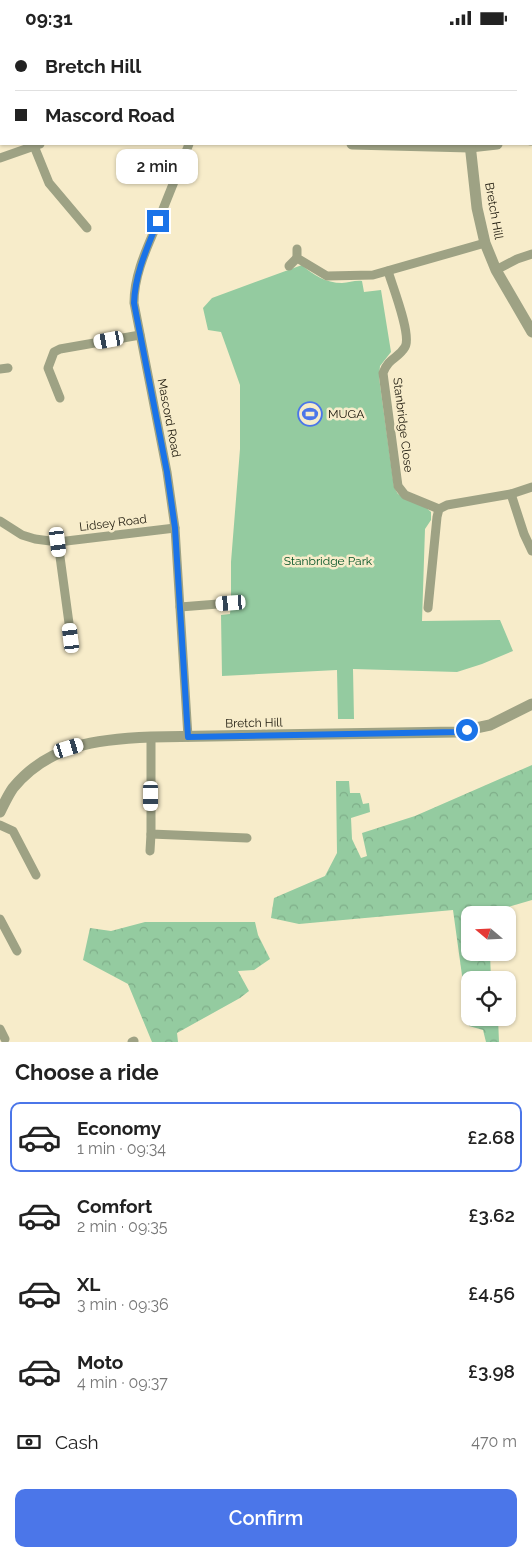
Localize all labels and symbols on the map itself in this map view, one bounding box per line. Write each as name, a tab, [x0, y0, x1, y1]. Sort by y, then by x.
callout: 2 min	[117, 149, 199, 183]
street label: Bretch Hill	[482, 181, 506, 241]
route end	[147, 210, 169, 232]
car	[92, 330, 125, 350]
street label: Mascord Road	[155, 377, 183, 459]
street label: Stanbridge Close	[390, 377, 416, 473]
sports icon: MUGA	[297, 401, 323, 427]
place label: MUGA	[328, 407, 364, 421]
street label: Lidsey Road	[79, 512, 147, 534]
car	[48, 526, 67, 558]
park label: Stanbridge Park	[284, 554, 373, 568]
car	[215, 594, 246, 612]
car	[61, 622, 80, 654]
street label: Bretch Hill	[225, 715, 284, 731]
route start	[456, 719, 478, 741]
car	[52, 736, 85, 760]
car	[143, 781, 158, 811]
north arrow	[461, 906, 516, 961]

